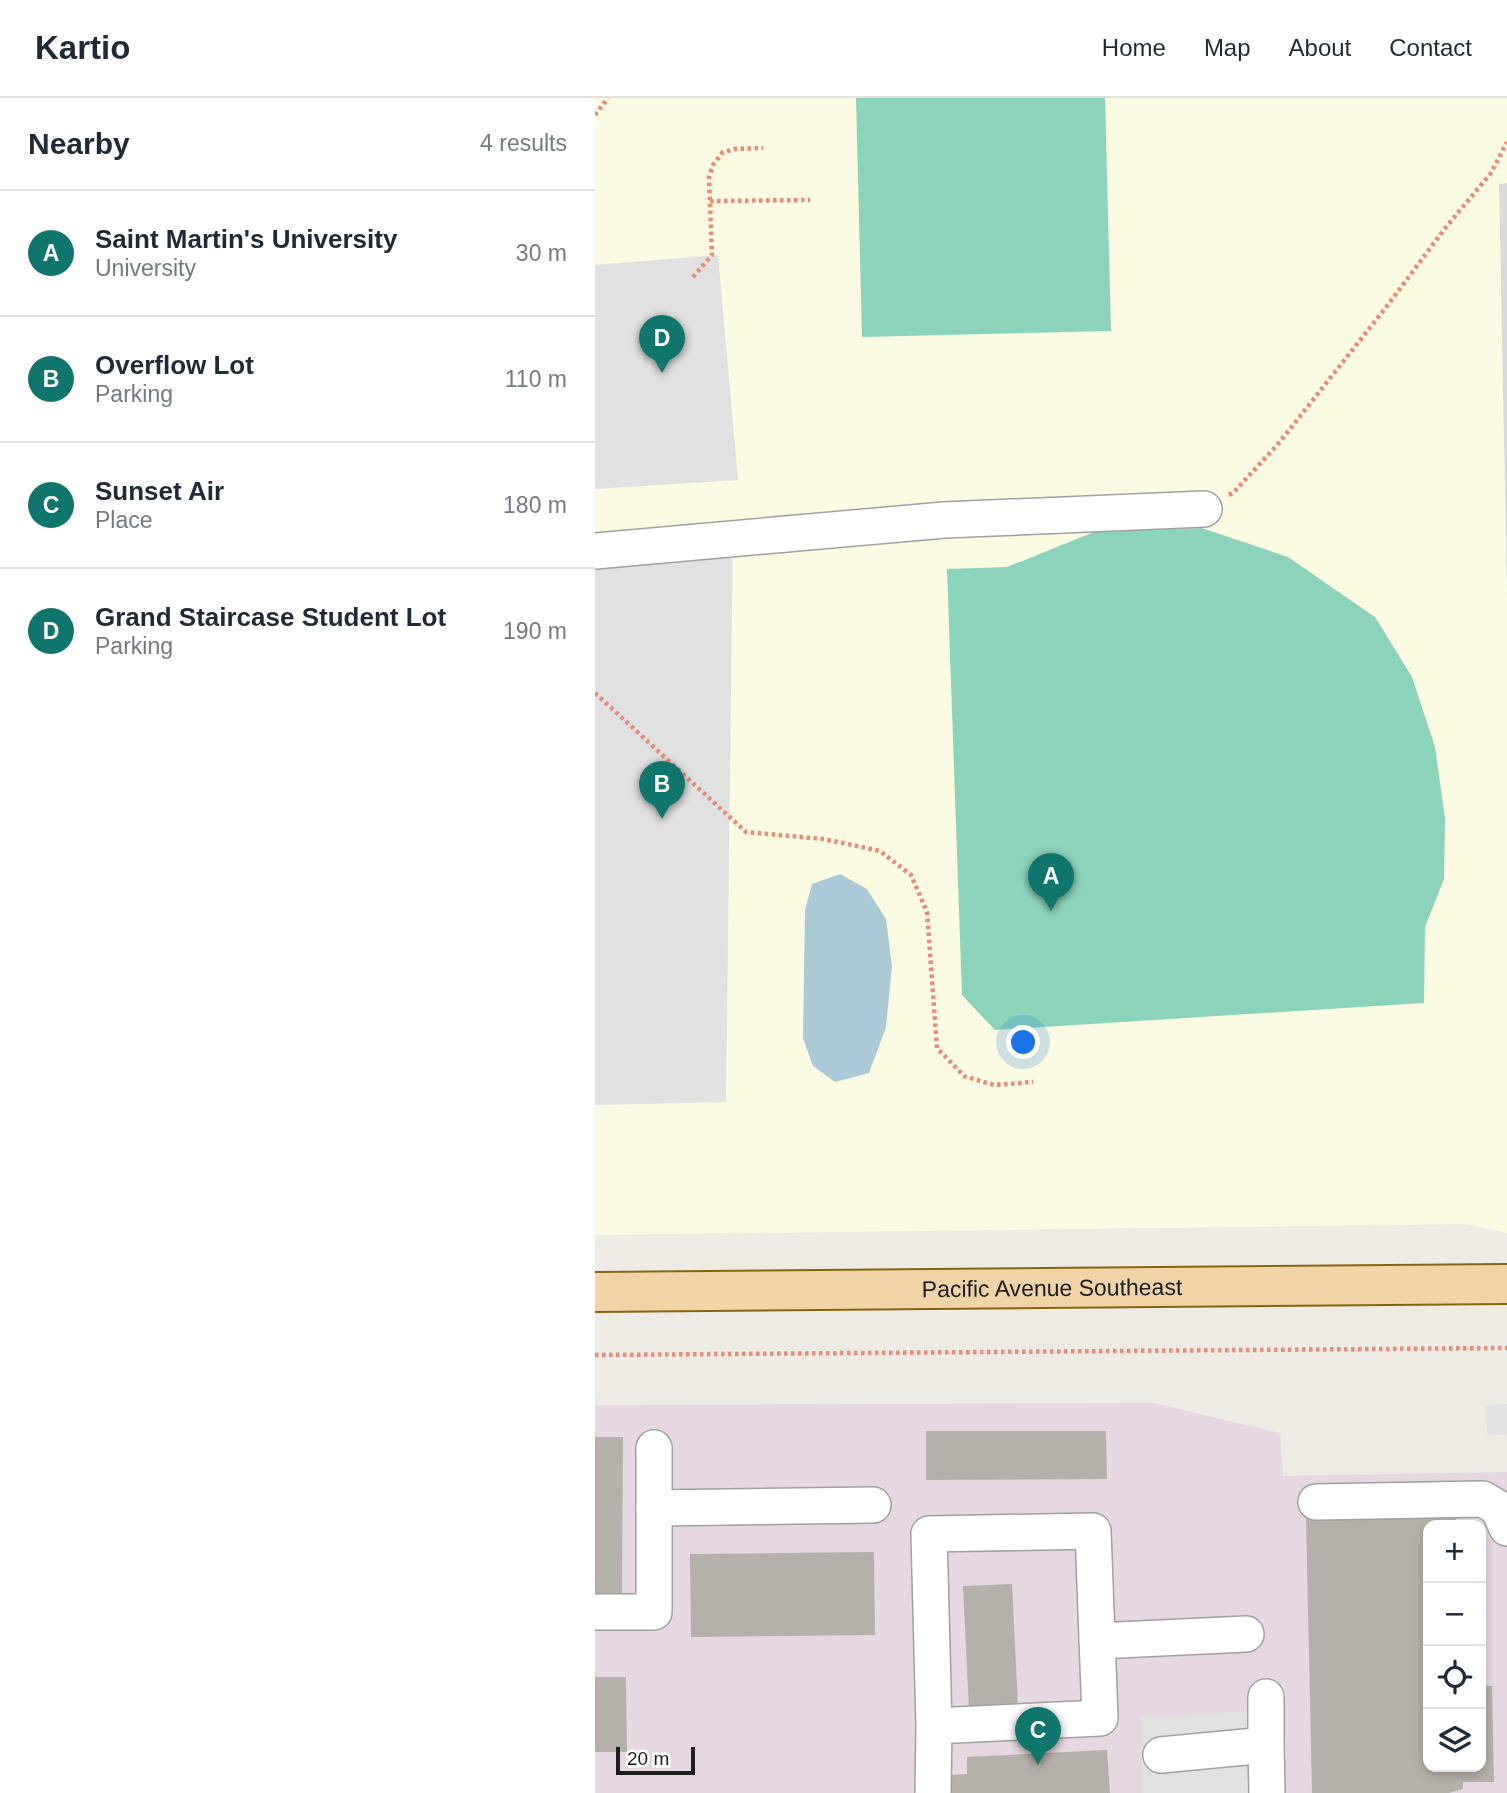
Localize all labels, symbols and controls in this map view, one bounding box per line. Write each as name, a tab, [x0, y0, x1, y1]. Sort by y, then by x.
text: Kartio	[35, 29, 130, 66]
text: Home	[1102, 34, 1166, 61]
text: Map	[1204, 34, 1251, 61]
text: About	[1289, 34, 1351, 61]
text: Contact	[1389, 34, 1472, 61]
text: Nearby	[28, 127, 130, 160]
text: 4 results	[480, 130, 567, 156]
text: Saint Martin's University	[95, 224, 397, 254]
text: A	[43, 240, 59, 266]
text: 30 m	[516, 240, 567, 266]
text: University	[95, 255, 196, 281]
pin: D	[639, 315, 685, 373]
text: Overflow Lot	[95, 350, 254, 380]
text: B	[43, 366, 59, 392]
text: 110 m	[505, 366, 567, 392]
text: Parking	[95, 381, 173, 407]
text: Sunset Air	[95, 476, 224, 506]
text: C	[43, 492, 59, 518]
text: 180 m	[503, 492, 567, 518]
text: Place	[95, 507, 153, 533]
text: Grand Staircase Student Lot	[95, 602, 446, 632]
text: D	[43, 618, 59, 644]
text: 190 m	[503, 618, 567, 644]
text: Parking	[95, 633, 173, 659]
pin: B	[639, 761, 685, 819]
pin: A	[1028, 853, 1074, 911]
your location	[1006, 1025, 1040, 1059]
street label: Pacific Avenue Southeast	[922, 1274, 1183, 1302]
map controls	[1423, 1520, 1486, 1772]
button: +	[1423, 1520, 1486, 1583]
button: −	[1423, 1583, 1486, 1646]
button: locate	[1423, 1646, 1486, 1709]
pin: C	[1015, 1707, 1061, 1765]
button: layers	[1423, 1709, 1486, 1772]
scale bar	[616, 1744, 695, 1776]
text: 20 m	[627, 1748, 669, 1769]

